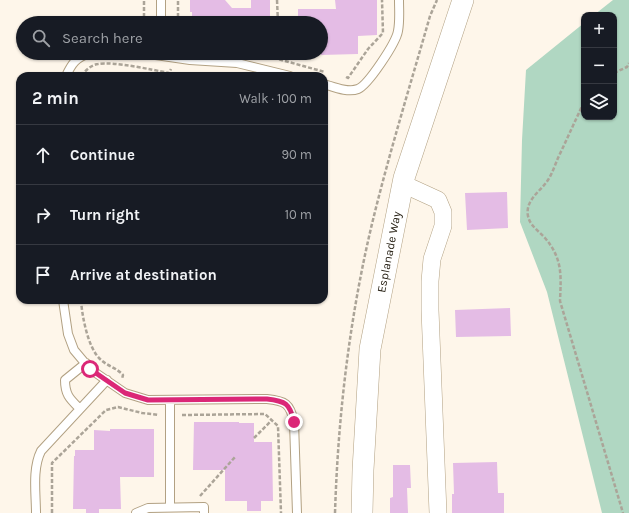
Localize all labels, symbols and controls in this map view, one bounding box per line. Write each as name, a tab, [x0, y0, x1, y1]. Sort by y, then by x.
map controls	[581, 12, 617, 120]
button: +	[581, 12, 617, 48]
search box	[16, 16, 328, 60]
icon: search	[30, 27, 52, 49]
text: Search here	[62, 29, 143, 47]
button: −	[581, 48, 617, 84]
button: layers	[581, 84, 617, 120]
text: 2 min	[32, 88, 79, 108]
text: Walk · 100 m	[239, 91, 312, 106]
icon: ahead	[32, 144, 54, 166]
text: Continue	[70, 146, 135, 164]
text: 90 m	[281, 147, 312, 162]
icon: right	[32, 204, 54, 226]
text: Turn right	[70, 206, 140, 224]
text: 10 m	[285, 207, 312, 222]
street label: Esplanade Way	[374, 210, 404, 294]
icon: arrive	[32, 264, 54, 286]
text: Arrive at destination	[70, 266, 217, 284]
route start	[81, 360, 99, 378]
route end	[285, 413, 303, 431]

